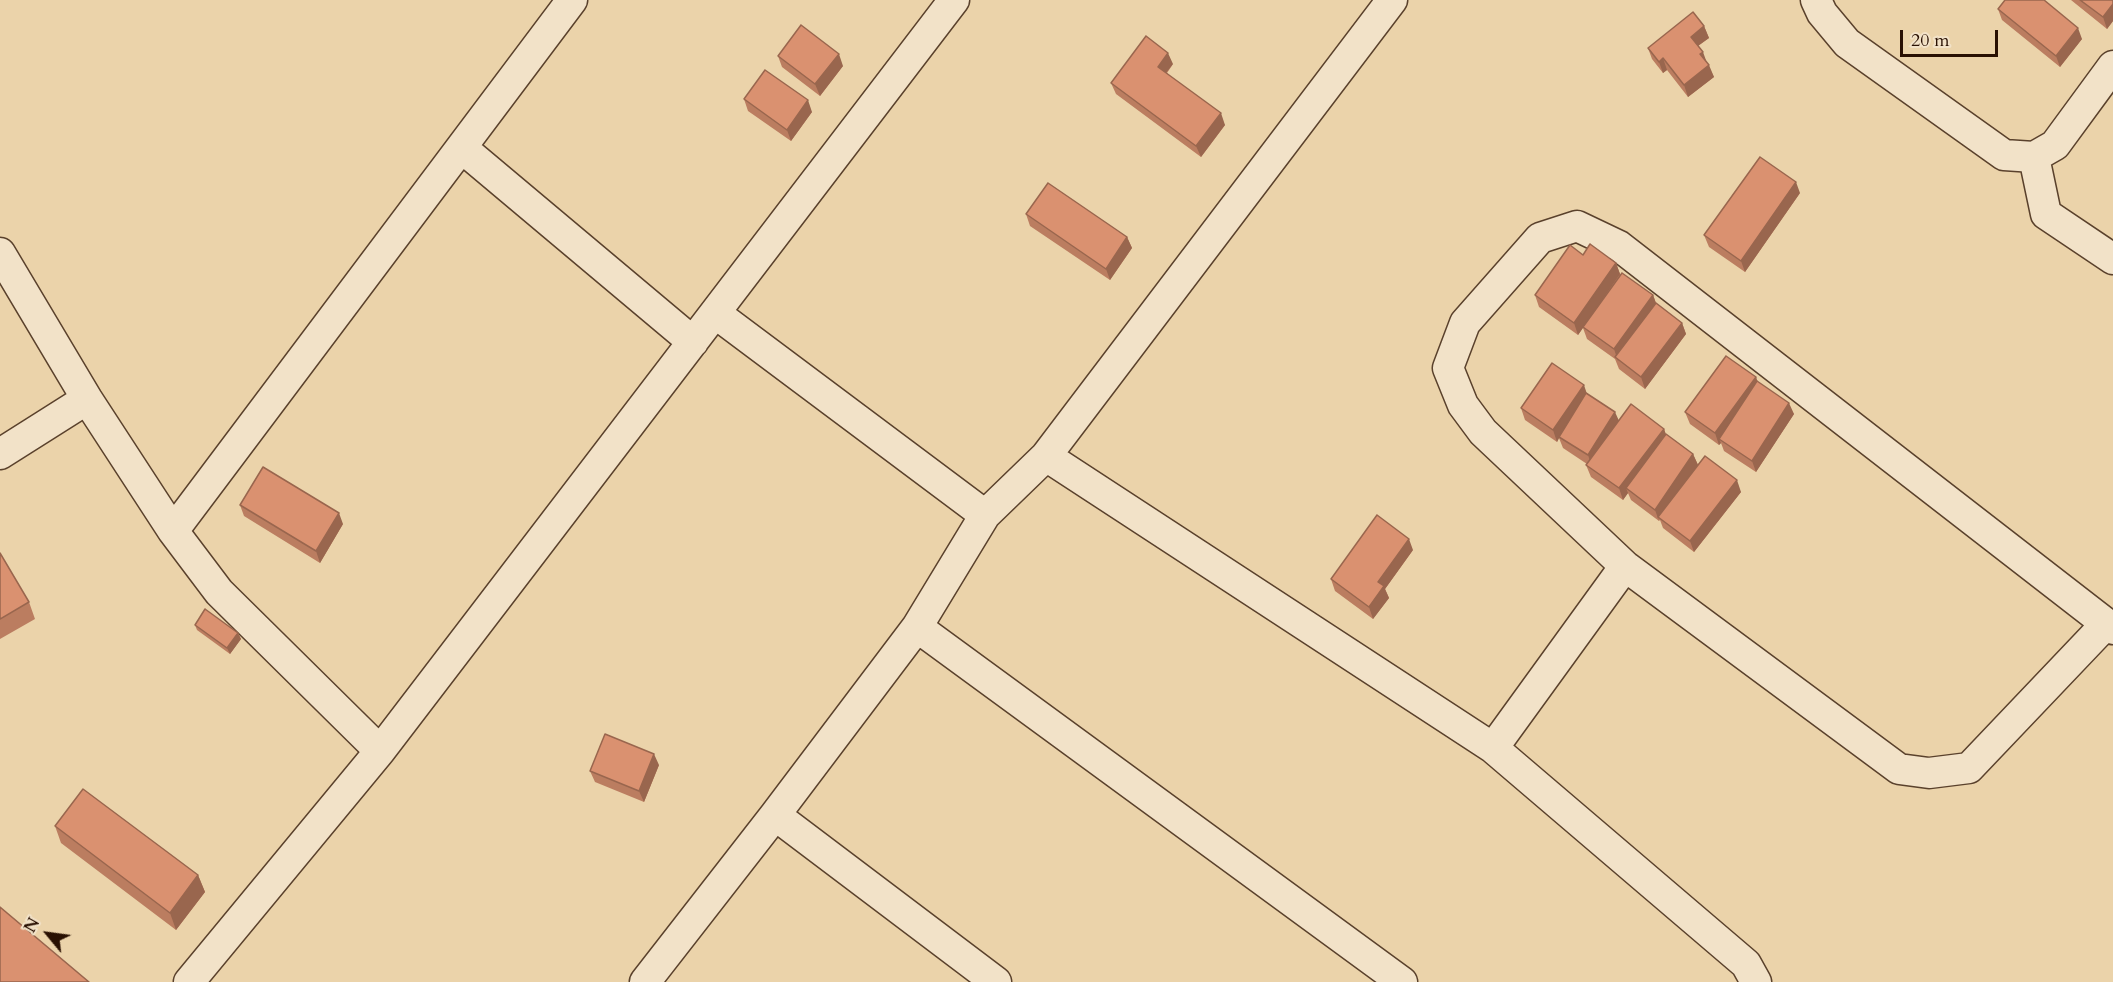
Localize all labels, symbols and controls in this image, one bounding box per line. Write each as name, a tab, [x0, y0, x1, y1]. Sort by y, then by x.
scale bar	[1903, 18, 2000, 56]
text: 20 m	[1911, 28, 1950, 53]
north arrow	[18, 904, 78, 964]
text: N	[19, 914, 45, 937]

